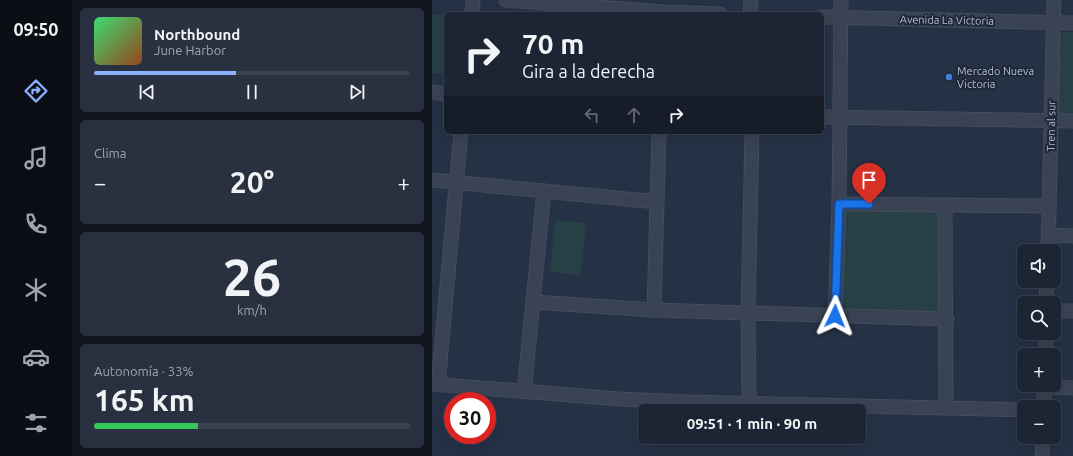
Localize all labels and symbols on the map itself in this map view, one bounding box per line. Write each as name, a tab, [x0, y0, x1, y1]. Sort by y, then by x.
street label: Avenida La Victoria	[900, 13, 994, 27]
place label: Mercado Nueva Victoria	[957, 65, 1034, 90]
marker: Mercado Nueva Victoria	[944, 72, 954, 82]
street label: Tren al sur	[1045, 100, 1057, 152]
pin	[852, 163, 886, 204]
position arrow	[814, 295, 856, 337]
speed limit sign: 30	[444, 392, 496, 444]

